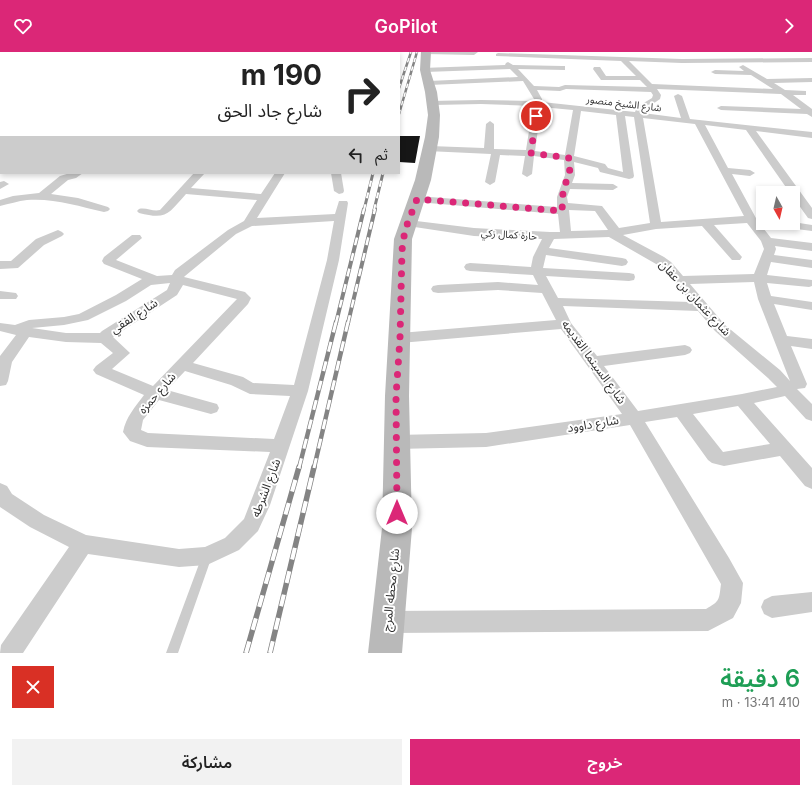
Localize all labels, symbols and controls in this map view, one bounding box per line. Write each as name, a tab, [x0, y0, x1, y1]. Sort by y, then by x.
icon: heart	[12, 15, 34, 37]
icon: forward	[778, 15, 800, 37]
text: GoPilot	[375, 16, 437, 37]
text: 190 m	[241, 58, 322, 92]
icon: right	[336, 68, 388, 120]
street label: شارع الشيخ منصور	[585, 92, 662, 116]
pin	[519, 99, 553, 133]
text: شارع جاد الحق	[217, 100, 322, 121]
icon: arrive	[525, 105, 547, 127]
icon: left	[345, 144, 367, 166]
text: ثم	[375, 145, 388, 164]
north arrow	[756, 186, 800, 230]
map controls	[756, 186, 800, 230]
street label: حارة كمال زكي	[480, 226, 538, 244]
street label: شارع عثمان بن عفان	[655, 257, 734, 340]
street label: شارع الفقي	[107, 295, 162, 339]
street label: شارع السينما القديمه	[557, 317, 630, 408]
street label: شارع حمزه	[135, 369, 180, 418]
street label: شارع داوود	[566, 412, 620, 437]
street label: شارع الشرطه	[248, 457, 285, 520]
position arrow	[376, 492, 418, 534]
street label: شارع محطه المرج	[379, 548, 404, 633]
text: 6 دقيقة	[720, 664, 800, 693]
button: close	[12, 666, 54, 708]
text: 410 m · 13:41	[722, 694, 800, 710]
button: مشاركة	[12, 739, 402, 785]
button: خروج	[410, 739, 800, 785]

